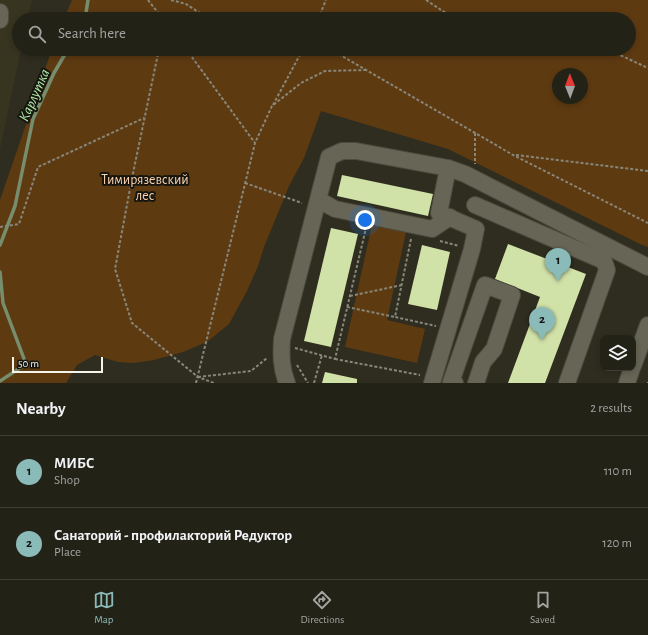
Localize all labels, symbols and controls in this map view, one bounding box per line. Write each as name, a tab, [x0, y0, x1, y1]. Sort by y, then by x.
search box	[12, 12, 636, 56]
icon: search	[26, 23, 48, 45]
text: Search here	[58, 26, 126, 41]
water label: Карлутка	[16, 67, 53, 124]
north arrow	[552, 68, 588, 104]
park label: Тимирязевский лес	[101, 173, 189, 203]
your location	[355, 210, 375, 230]
pin: 1	[545, 248, 571, 281]
pin: 2	[529, 307, 555, 340]
map controls	[600, 335, 636, 371]
button: layers	[600, 335, 636, 371]
scale bar	[12, 355, 103, 374]
text: 50 m	[18, 358, 39, 369]
text: Nearby	[16, 400, 66, 417]
text: 2 results	[590, 402, 632, 415]
text: МИБС	[54, 456, 94, 471]
text: 1	[27, 465, 31, 478]
text: 110 m	[604, 465, 632, 478]
text: Shop	[54, 474, 80, 487]
text: Санаторий - профилакторий Редуктор	[54, 528, 292, 543]
text: 2	[26, 537, 32, 550]
text: 120 m	[602, 537, 632, 550]
text: Place	[54, 546, 81, 559]
tab: Map	[93, 589, 115, 626]
tab: Directions	[300, 589, 344, 626]
tab: Saved	[530, 589, 555, 626]

